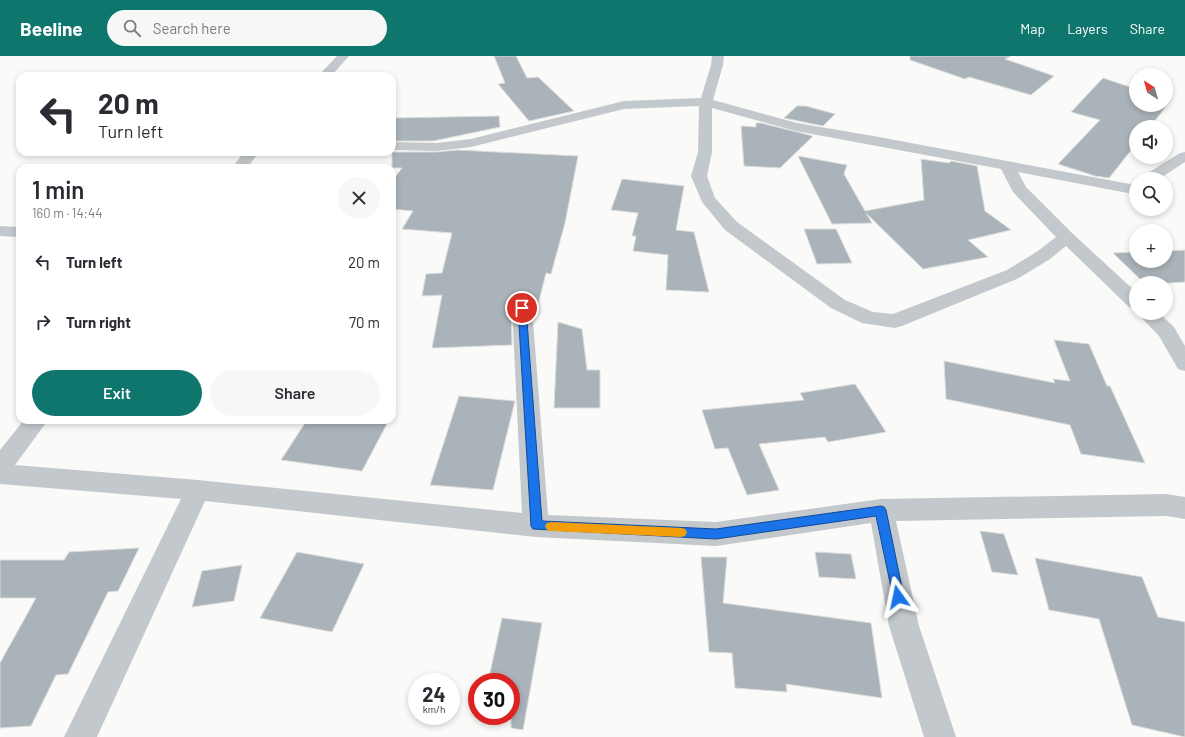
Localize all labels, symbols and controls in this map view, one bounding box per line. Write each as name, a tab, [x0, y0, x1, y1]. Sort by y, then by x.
search box	[107, 10, 387, 46]
text: Beeline	[20, 17, 83, 40]
icon: search	[121, 17, 143, 39]
text: Search here	[153, 19, 231, 37]
text: Map	[1020, 20, 1045, 37]
text: Layers	[1067, 20, 1108, 37]
text: Share	[1130, 20, 1165, 37]
north arrow	[1129, 68, 1173, 112]
map controls	[1129, 68, 1173, 320]
text: 20 m	[98, 86, 159, 120]
icon: left	[32, 88, 84, 140]
text: Turn left	[98, 120, 164, 142]
button: sound	[1129, 120, 1173, 164]
button: search	[1129, 172, 1173, 216]
text: 1 min	[32, 175, 84, 204]
button: close	[338, 177, 380, 219]
text: 160 m · 14:44	[32, 205, 102, 221]
button: +	[1129, 224, 1173, 268]
icon: left	[32, 251, 54, 273]
text: Turn left	[66, 253, 122, 271]
text: 20 m	[348, 253, 380, 271]
button: −	[1129, 276, 1173, 320]
pin	[505, 291, 539, 325]
icon: arrive	[511, 297, 533, 319]
icon: right	[32, 311, 54, 333]
text: Turn right	[66, 313, 131, 331]
text: 70 m	[349, 313, 380, 331]
button: Exit	[32, 370, 202, 416]
button: Share	[210, 370, 380, 416]
position arrow	[877, 576, 919, 618]
speed limit sign: 30	[468, 673, 520, 725]
text: 24	[422, 682, 446, 706]
text: km/h	[423, 703, 445, 715]

